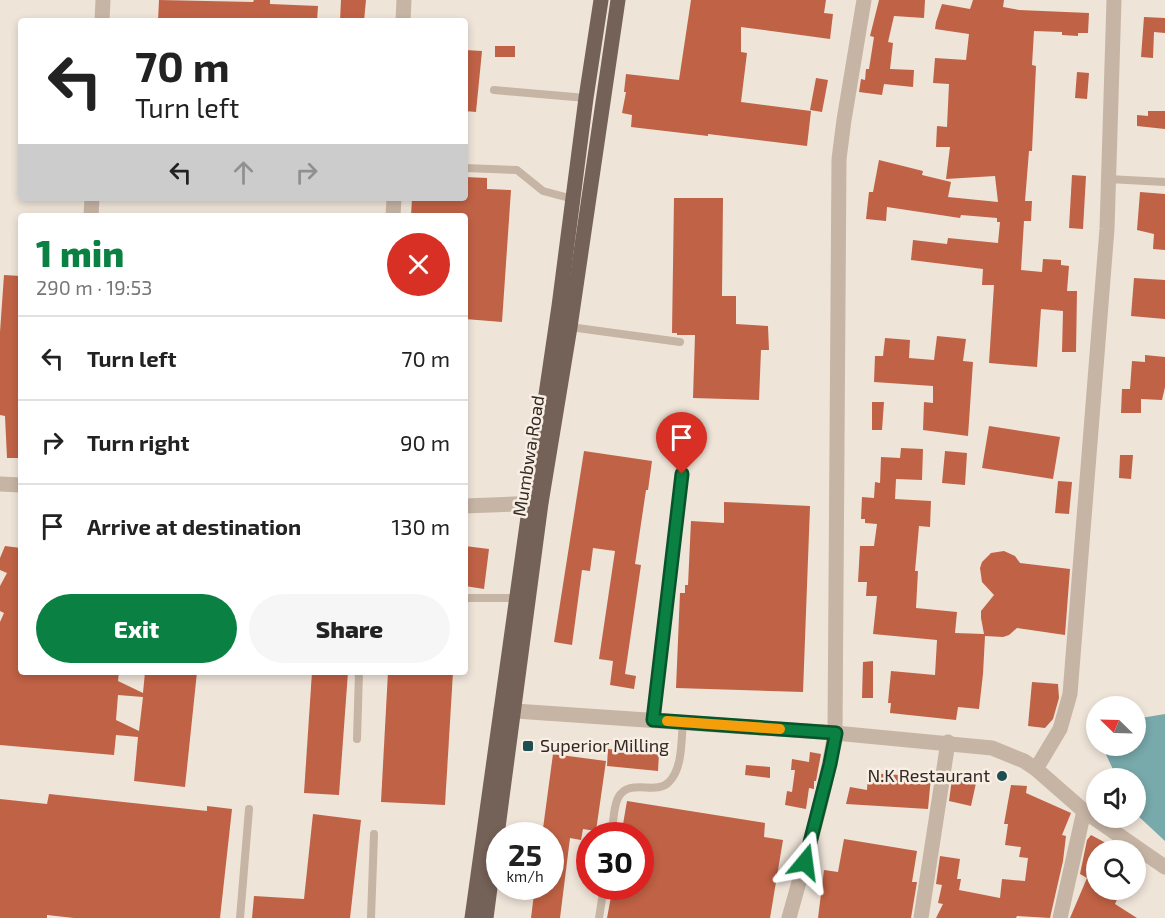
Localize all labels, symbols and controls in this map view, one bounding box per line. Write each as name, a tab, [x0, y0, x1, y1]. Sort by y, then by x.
text: 70 m	[135, 40, 230, 90]
icon: left	[36, 42, 114, 120]
text: Turn left	[135, 91, 239, 123]
icon: left	[164, 156, 197, 189]
icon: ahead	[227, 156, 260, 189]
icon: right	[290, 156, 323, 189]
text: 1 min	[36, 231, 124, 274]
button: close	[387, 233, 450, 296]
text: 290 m · 19:53	[36, 275, 152, 299]
icon: left	[36, 342, 69, 375]
text: Turn left	[87, 345, 176, 371]
text: 70 m	[401, 345, 450, 371]
street label: Mumbwa Road	[508, 394, 548, 518]
pin	[656, 412, 707, 474]
icon: arrive	[665, 421, 698, 454]
icon: right	[36, 426, 69, 459]
text: Turn right	[87, 429, 189, 455]
text: 90 m	[400, 429, 450, 455]
icon: arrive	[36, 510, 69, 543]
text: Arrive at destination	[87, 513, 301, 539]
text: 130 m	[392, 513, 450, 539]
button: Exit	[36, 594, 237, 663]
button: Share	[249, 594, 450, 663]
north arrow	[1086, 696, 1146, 756]
map controls	[1086, 696, 1146, 900]
place label: Superior Milling	[540, 734, 669, 756]
marker: Superior Milling	[521, 739, 535, 753]
place label: N.K Restaurant	[867, 764, 990, 786]
button: sound	[1086, 768, 1146, 828]
marker: N.K Restaurant	[995, 769, 1009, 783]
speed limit sign: 30	[576, 822, 654, 900]
position arrow	[773, 830, 837, 894]
text: 25	[508, 836, 542, 872]
button: search	[1086, 840, 1146, 900]
text: km/h	[506, 867, 544, 885]

